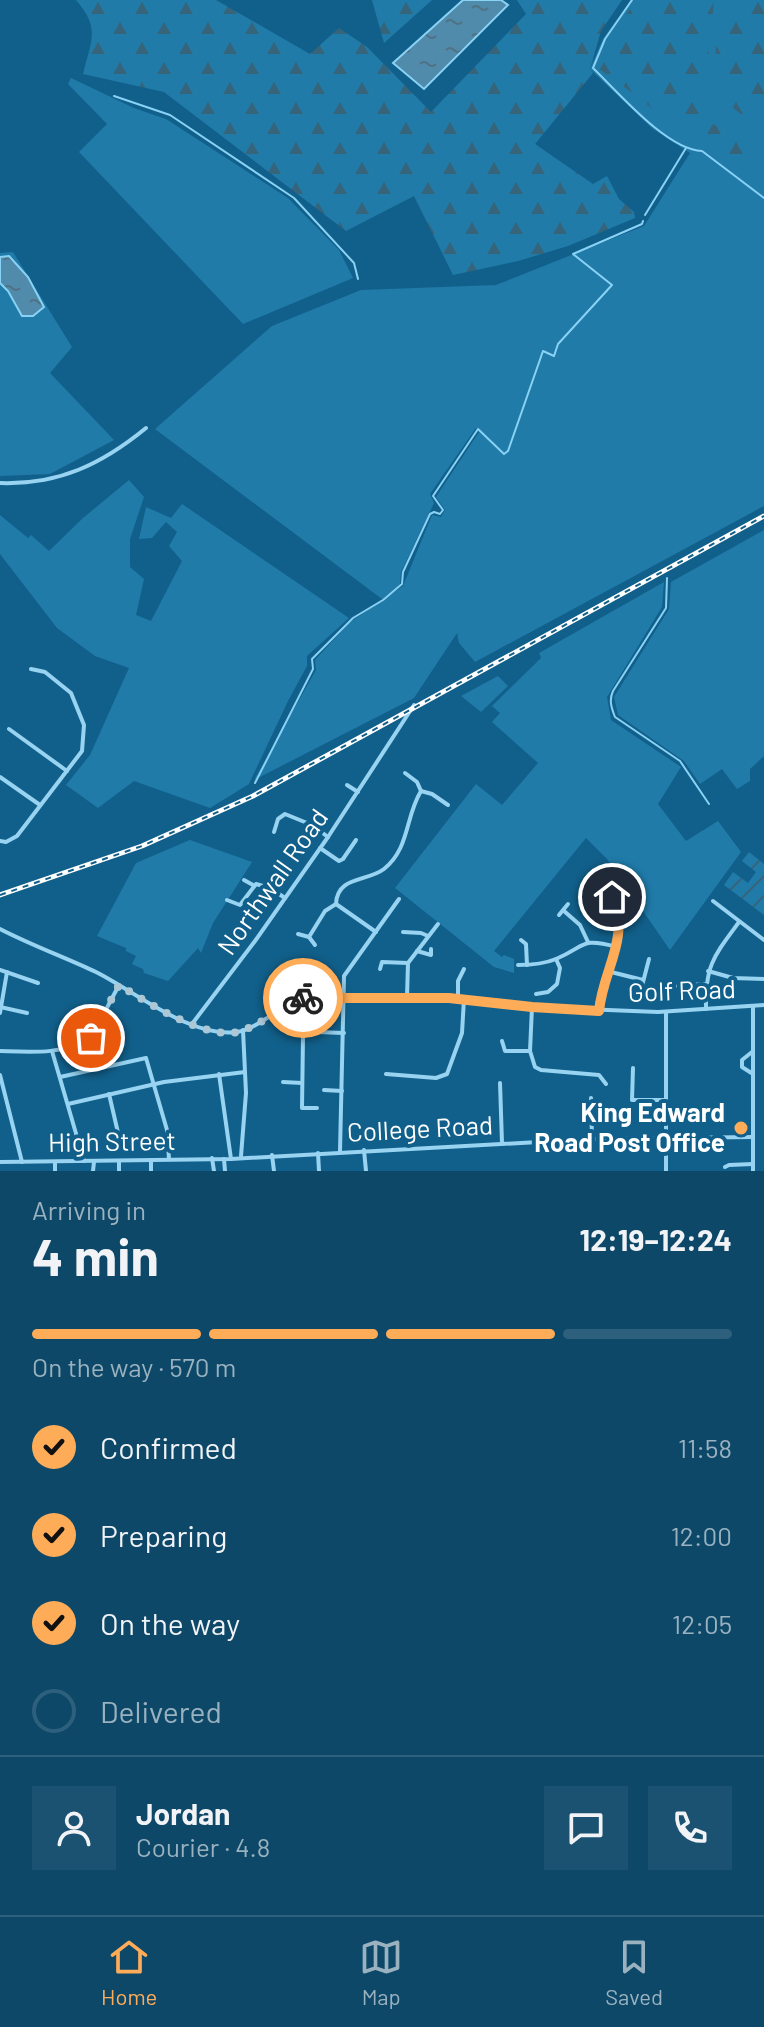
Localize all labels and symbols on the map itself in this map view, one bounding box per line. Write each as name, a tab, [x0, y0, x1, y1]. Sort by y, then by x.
street label: Northwall Road	[210, 802, 334, 960]
pin	[578, 863, 646, 931]
courier	[263, 958, 343, 1038]
street label: Golf Road	[627, 972, 736, 1007]
pin	[57, 1004, 125, 1072]
place label: King Edward Road Post Office	[534, 1096, 725, 1157]
street label: College Road	[346, 1108, 494, 1147]
marker: King Edward Road Post Office	[732, 1119, 750, 1137]
street label: High Street	[48, 1124, 176, 1157]

